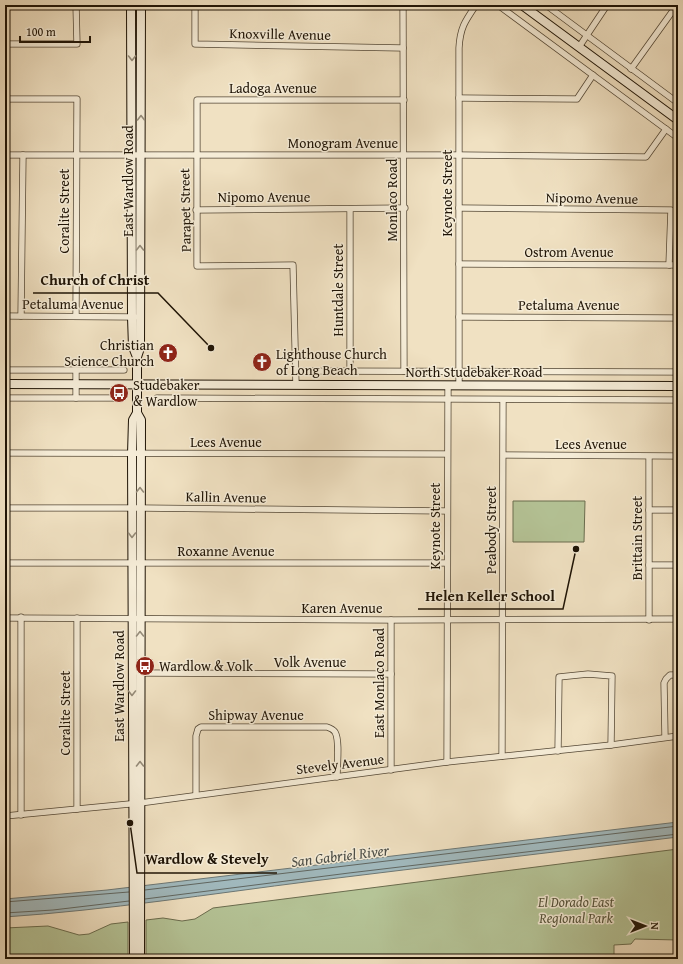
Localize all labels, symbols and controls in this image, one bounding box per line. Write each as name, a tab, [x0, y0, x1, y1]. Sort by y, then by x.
scale bar	[20, 18, 90, 44]
text: 100 m	[26, 23, 56, 40]
street label: Knoxville Avenue	[229, 23, 331, 45]
one-way arrow	[128, 55, 136, 61]
street label: Ladoga Avenue	[229, 78, 317, 98]
one-way arrow	[137, 115, 145, 121]
street label: East Wardlow Road	[118, 125, 138, 237]
street label: Monogram Avenue	[288, 133, 399, 153]
street label: Keynote Street	[437, 150, 457, 236]
street label: Monlaco Road	[382, 158, 402, 241]
street label: Parapet Street	[174, 168, 196, 252]
street label: Coralite Street	[54, 169, 74, 253]
street label: Nipomo Avenue	[218, 187, 311, 207]
street label: Nipomo Avenue	[546, 187, 639, 209]
street label: Ostrom Avenue	[524, 242, 614, 262]
street label: Huntdale Street	[328, 244, 348, 336]
one-way arrow	[136, 245, 144, 251]
callout: Church of Christ	[33, 266, 158, 293]
text: Church of Christ	[40, 269, 150, 290]
street label: Petaluma Avenue	[22, 294, 124, 314]
street label: Petaluma Avenue	[518, 295, 620, 315]
place label: Christian Science Church	[64, 335, 154, 371]
church icon: Christian Science Church	[157, 342, 179, 364]
place label: Lighthouse Church of Long Beach	[276, 344, 387, 380]
church icon: Lighthouse Church of Long Beach	[251, 351, 273, 373]
street label: North Studebaker Road	[406, 362, 543, 382]
place label: Studebaker & Wardlow	[133, 375, 200, 411]
bus stop icon: Studebaker & Wardlow	[108, 382, 130, 404]
street label: Lees Avenue	[190, 432, 262, 452]
street label: Lees Avenue	[555, 434, 627, 454]
street label: Keynote Street	[425, 483, 445, 569]
street label: Kallin Avenue	[185, 486, 267, 508]
street label: Peabody Street	[481, 486, 501, 574]
one-way arrow	[136, 487, 144, 493]
street label: Brittain Street	[627, 496, 647, 580]
one-way arrow	[128, 532, 136, 538]
street label: Roxanne Avenue	[177, 541, 275, 561]
callout: Helen Keller School	[418, 582, 563, 609]
text: Helen Keller School	[425, 585, 555, 606]
street label: Karen Avenue	[302, 598, 383, 618]
street label: East Monlaco Road	[369, 627, 389, 738]
street label: East Wardlow Road	[109, 630, 129, 742]
one-way arrow	[136, 631, 144, 637]
street label: Volk Avenue	[274, 652, 347, 672]
bus stop icon: Wardlow & Volk	[134, 655, 156, 677]
place label: Wardlow & Volk	[159, 656, 254, 676]
street label: Coralite Street	[55, 671, 75, 755]
one-way arrow	[128, 690, 136, 696]
street label: Shipway Avenue	[208, 705, 304, 725]
street label: Stevely Avenue	[295, 749, 386, 779]
one-way arrow	[136, 761, 144, 767]
water label: San Gabriel River	[290, 839, 391, 872]
callout: Wardlow & Stevely	[137, 846, 277, 873]
text: Wardlow & Stevely	[145, 848, 269, 869]
park label: El Dorado East Regional Park	[537, 892, 615, 928]
north arrow	[625, 906, 665, 946]
text: N	[647, 922, 663, 930]

